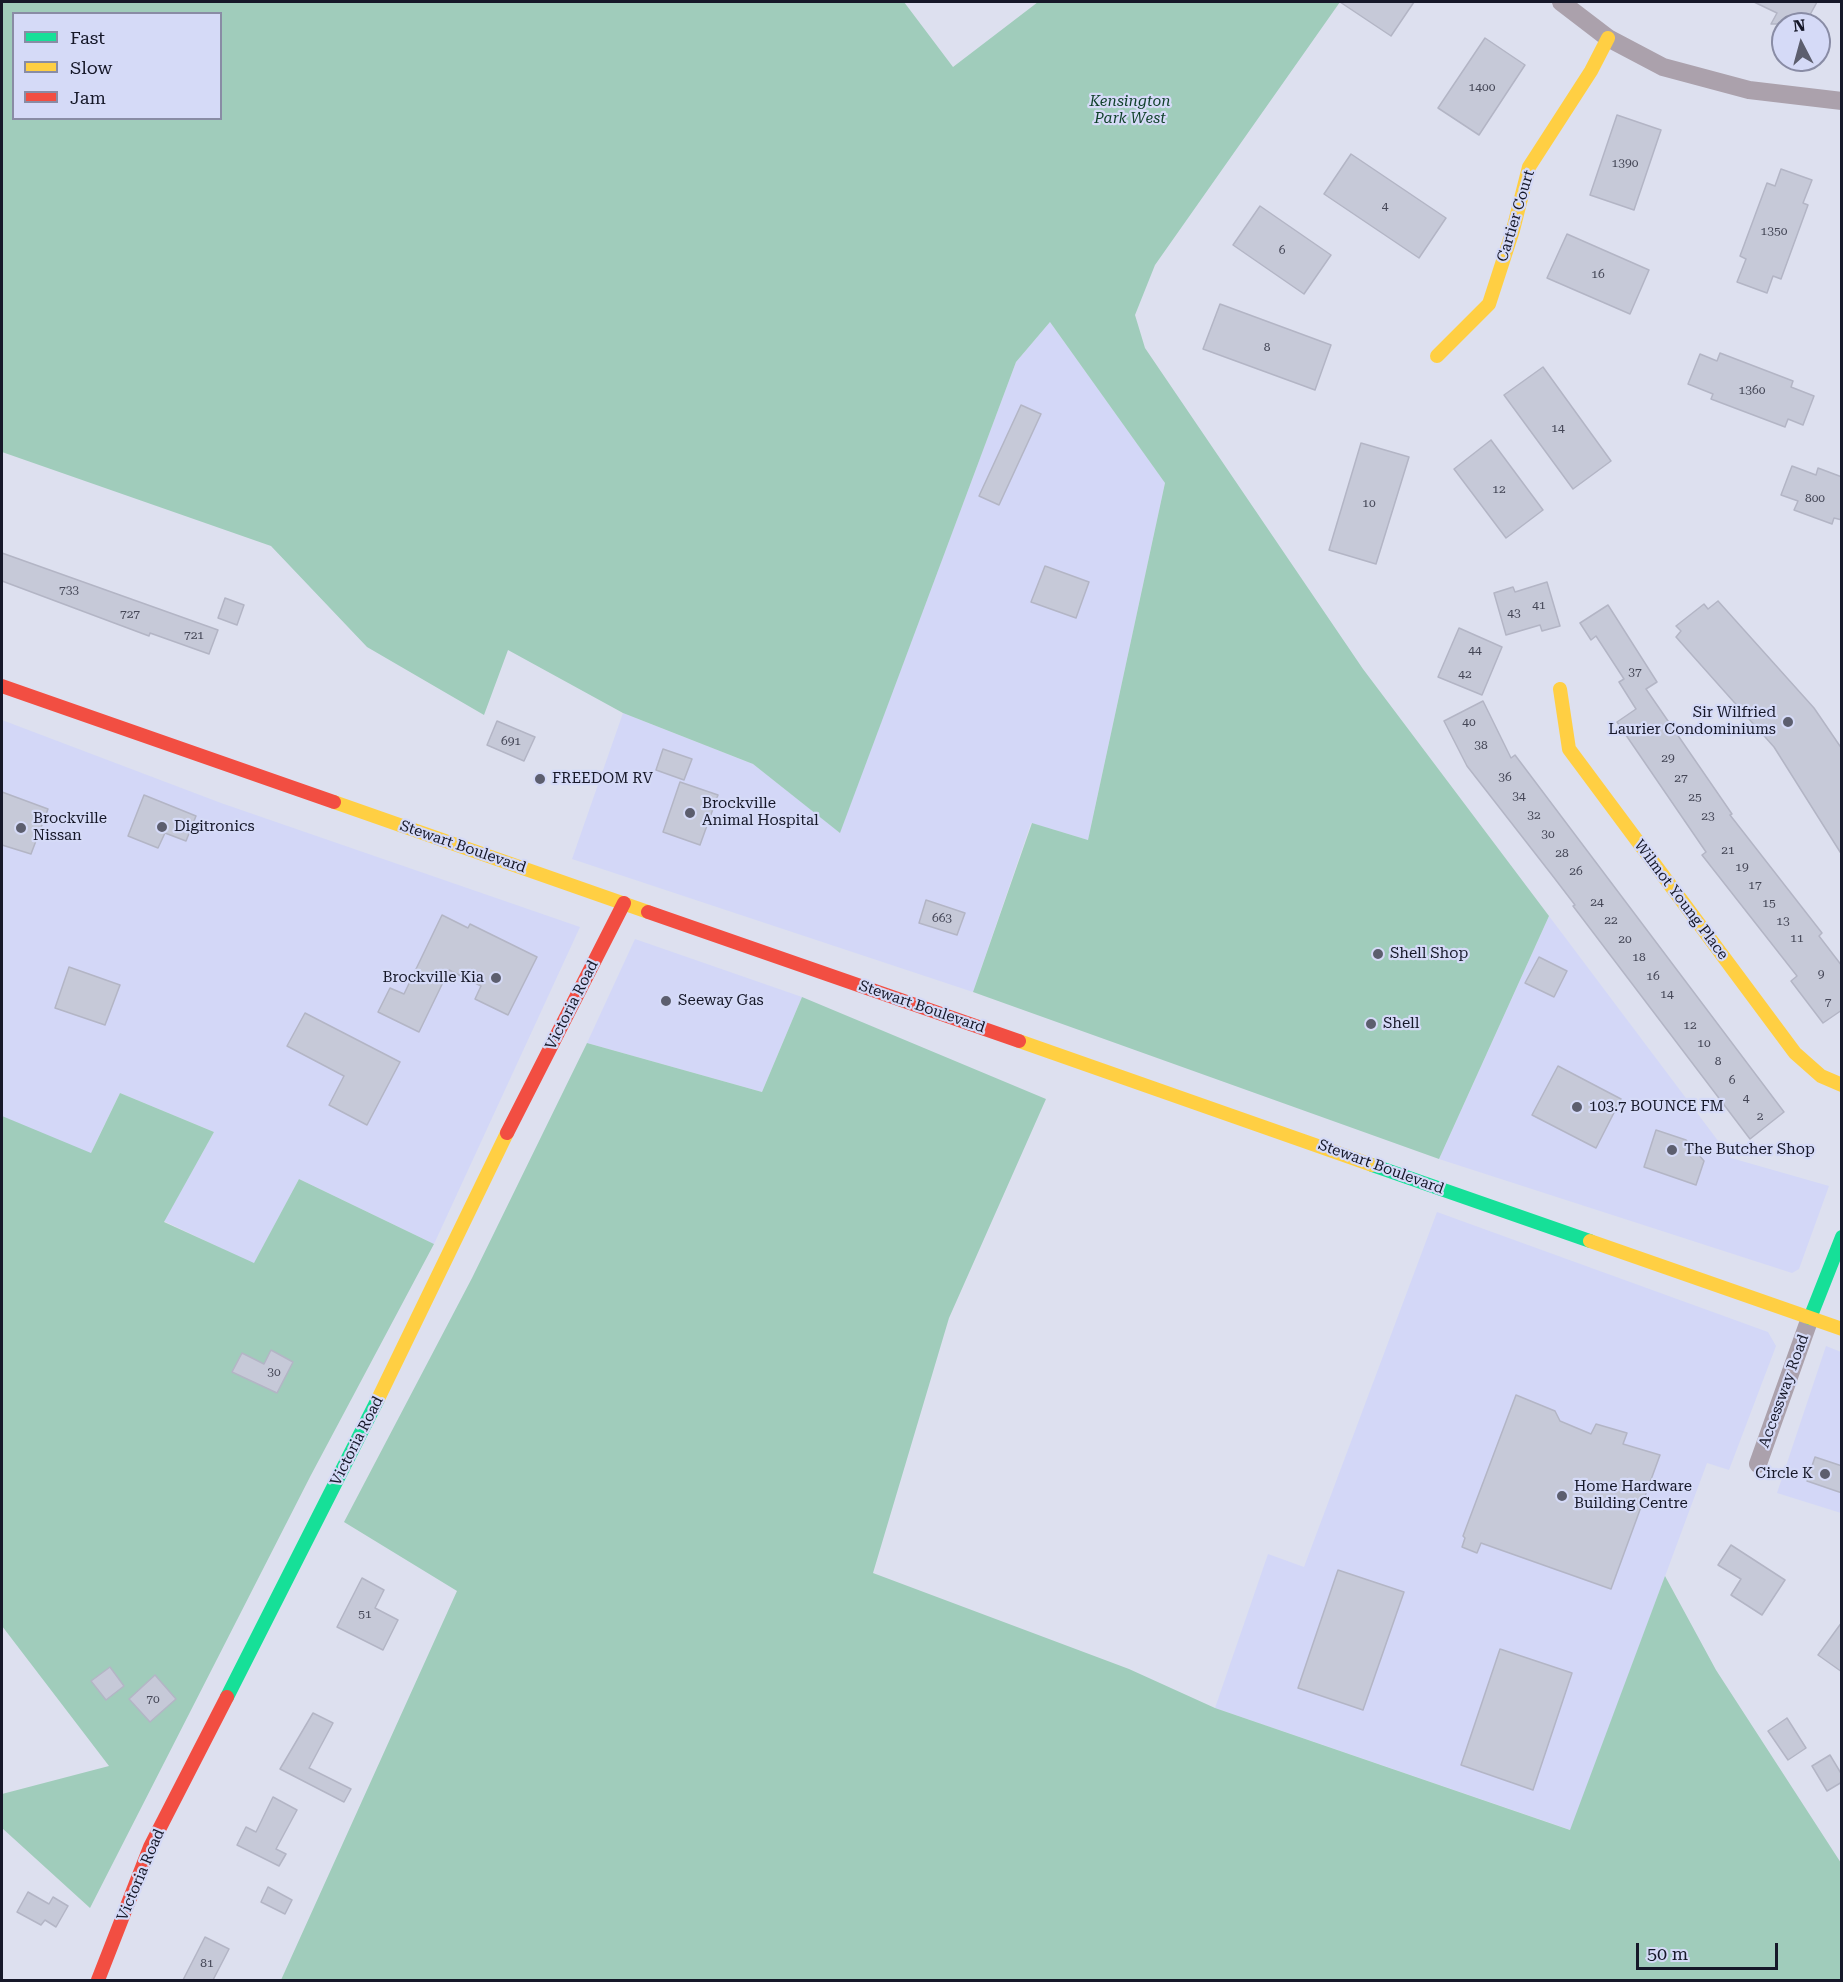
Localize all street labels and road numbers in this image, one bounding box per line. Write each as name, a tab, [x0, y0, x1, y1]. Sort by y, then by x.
street label: Cartier Court	[1493, 168, 1539, 264]
street label: Stewart Boulevard	[397, 817, 529, 877]
street label: Wilmot Young Place	[1630, 837, 1732, 963]
street label: Victoria Road	[542, 957, 602, 1053]
street label: Stewart Boulevard	[856, 977, 988, 1037]
street label: Stewart Boulevard	[1316, 1136, 1446, 1198]
street label: Accessway Road	[1755, 1332, 1813, 1450]
street label: Victoria Road	[327, 1393, 387, 1489]
street label: Victoria Road	[114, 1826, 168, 1924]

